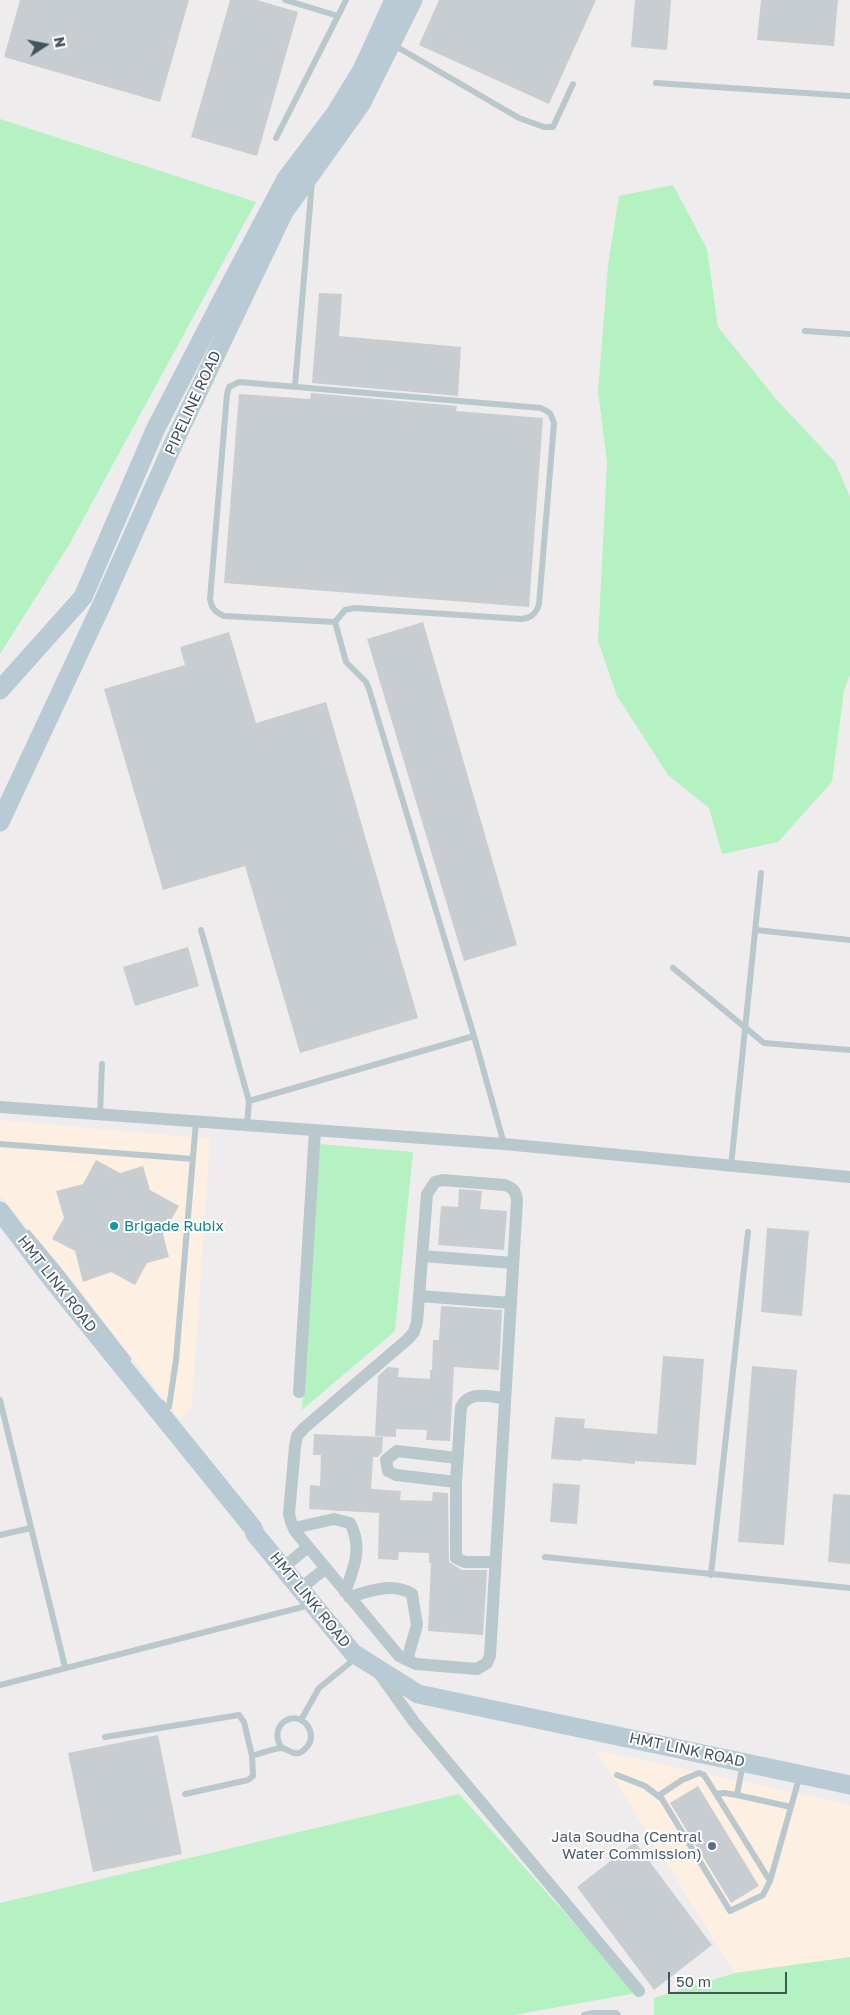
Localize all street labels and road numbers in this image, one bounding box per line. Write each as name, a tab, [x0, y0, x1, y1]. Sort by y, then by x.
street label: PIPELINE ROAD	[161, 348, 225, 458]
street label: HMT LINK ROAD	[14, 1232, 100, 1336]
street label: HMT LINK ROAD	[266, 1549, 354, 1651]
street label: HMT LINK ROAD	[628, 1729, 746, 1771]

